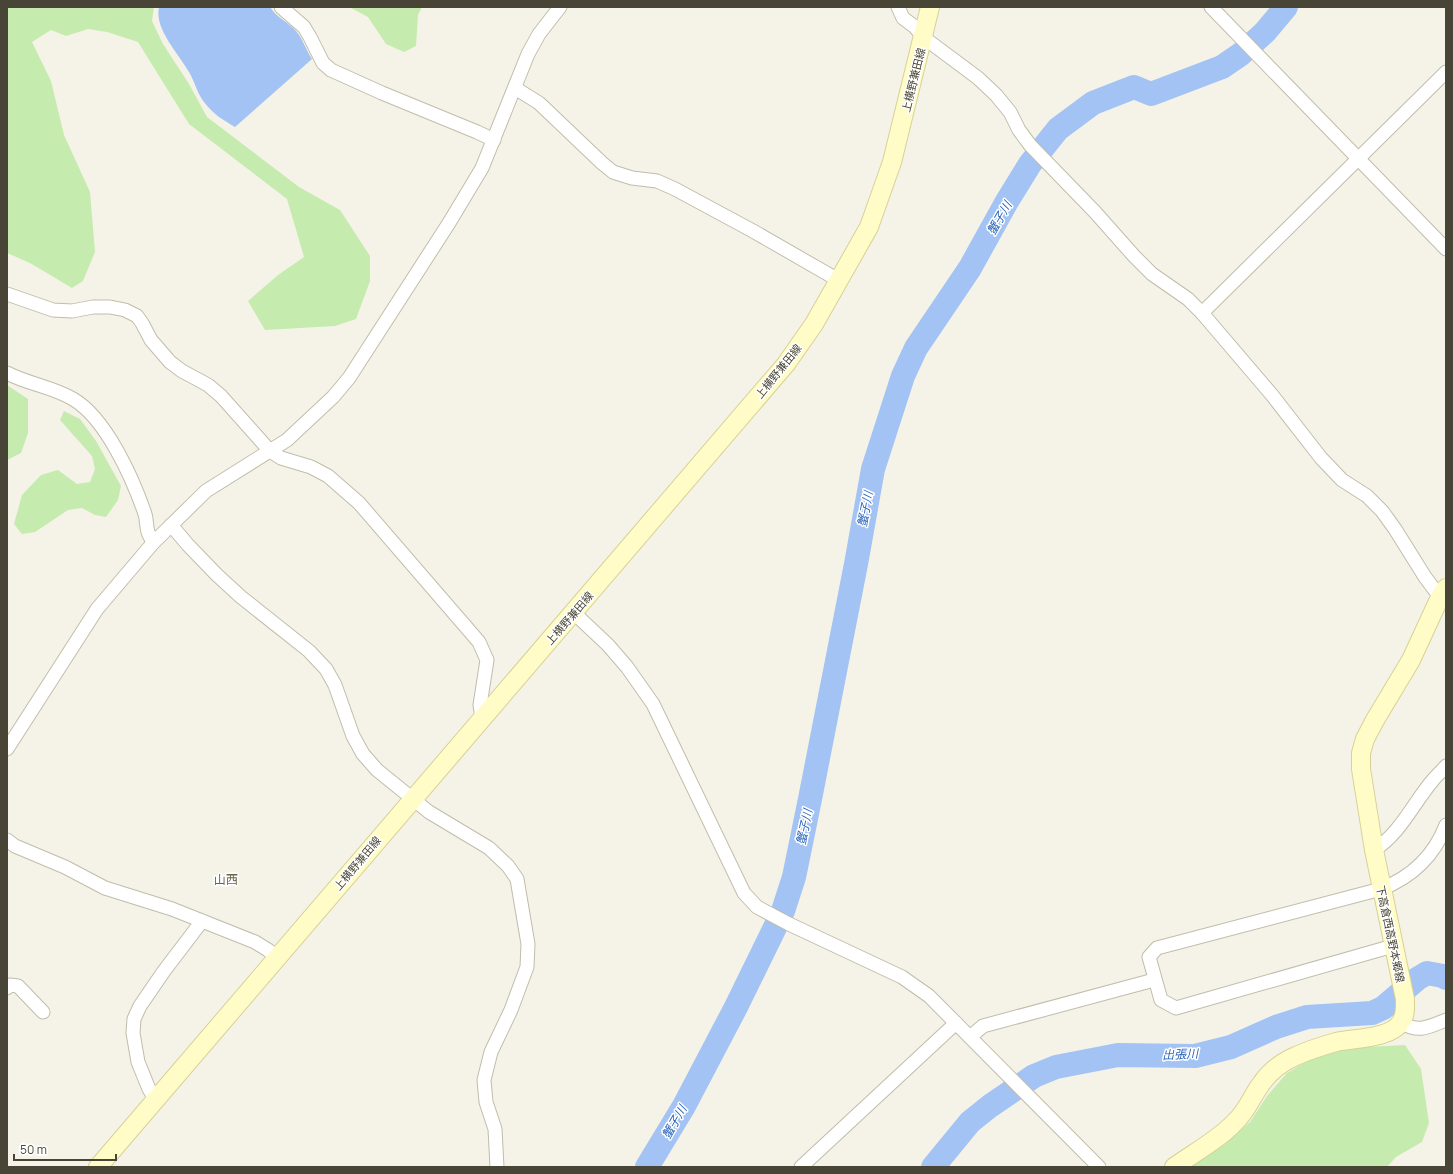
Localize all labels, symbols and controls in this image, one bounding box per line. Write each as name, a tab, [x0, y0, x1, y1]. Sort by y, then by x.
street label: 上横野兼田線	[898, 46, 928, 114]
water label: 蟹子川	[983, 196, 1016, 238]
street label: 上横野兼田線	[751, 341, 805, 401]
water label: 蟹子川	[853, 488, 877, 528]
street label: 上横野兼田線	[542, 588, 596, 648]
water label: 蟹子川	[792, 806, 816, 846]
street label: 上横野兼田線	[330, 833, 384, 893]
district label: 山西	[214, 871, 238, 888]
street label: 下高倉西高野本郷線	[1373, 884, 1409, 984]
water label: 出張川	[1162, 1045, 1200, 1063]
water label: 蟹子川	[658, 1100, 691, 1142]
scale bar	[14, 1136, 116, 1162]
text: 50 m	[20, 1141, 47, 1158]

